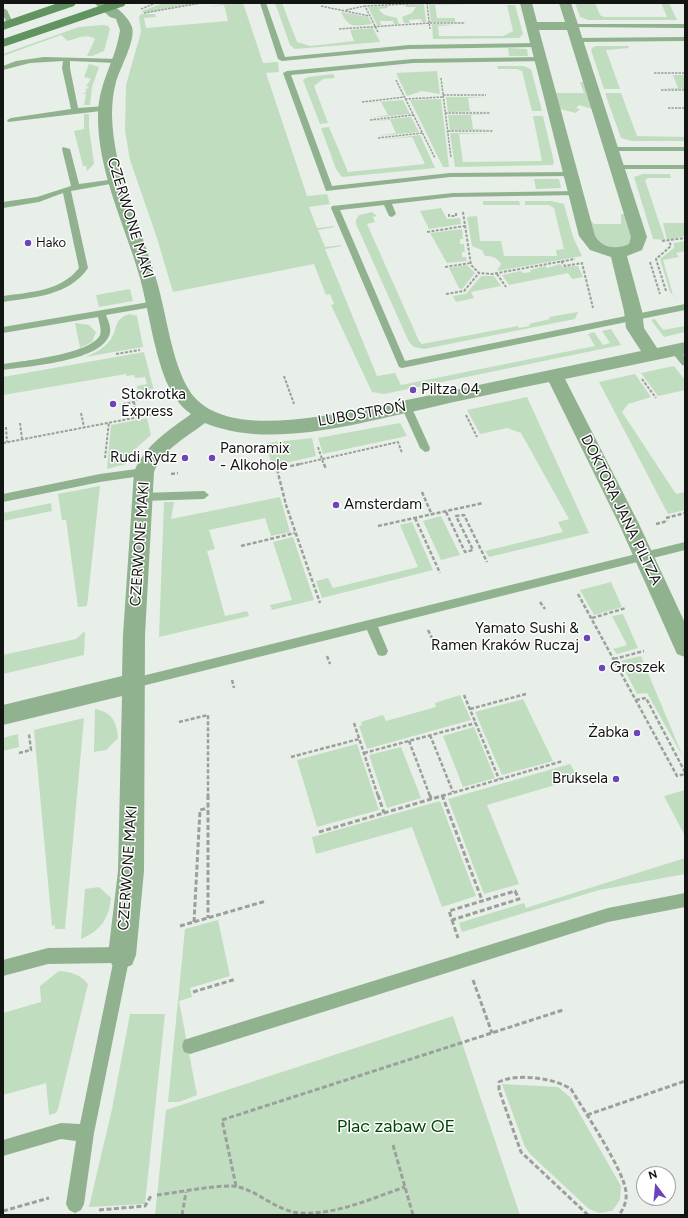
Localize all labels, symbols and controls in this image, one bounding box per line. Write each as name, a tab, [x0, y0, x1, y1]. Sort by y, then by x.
street label: CZERWONE MAKI	[103, 156, 157, 280]
place label: Hako	[36, 235, 66, 251]
marker: Hako	[23, 238, 33, 248]
place label: Piltza 04	[421, 381, 480, 399]
marker: Piltza 04	[408, 385, 418, 395]
place label: Stokrotka Express	[121, 386, 186, 421]
street label: LUBOSTROŃ	[316, 397, 408, 431]
marker: Stokrotka Express	[108, 399, 118, 409]
street label: DOKTORA JANA PILTZA	[577, 432, 665, 588]
place label: Panoramix - Alkohole	[220, 440, 289, 475]
place label: Rudi Rydz	[110, 449, 177, 467]
marker: Rudi Rydz	[180, 453, 190, 463]
marker: Panoramix - Alkohole	[207, 453, 217, 463]
street label: CZERWONE MAKI	[127, 481, 153, 607]
place label: Amsterdam	[344, 496, 422, 514]
marker: Amsterdam	[331, 500, 341, 510]
place label: Yamato Sushi & Ramen Kraków Ruczaj	[431, 620, 579, 655]
marker: Yamato Sushi & Ramen Kraków Ruczaj	[582, 633, 592, 643]
place label: Groszek	[610, 659, 665, 677]
marker: Groszek	[597, 663, 607, 673]
place label: Żabka	[588, 724, 629, 742]
marker: Żabka	[632, 728, 642, 738]
place label: Bruksela	[552, 770, 608, 788]
marker: Bruksela	[611, 774, 621, 784]
street label: CZERWONE MAKI	[115, 805, 141, 931]
park label: Plac zabaw OE	[337, 1116, 455, 1138]
north arrow	[636, 1166, 676, 1206]
text: N	[647, 1168, 659, 1182]

